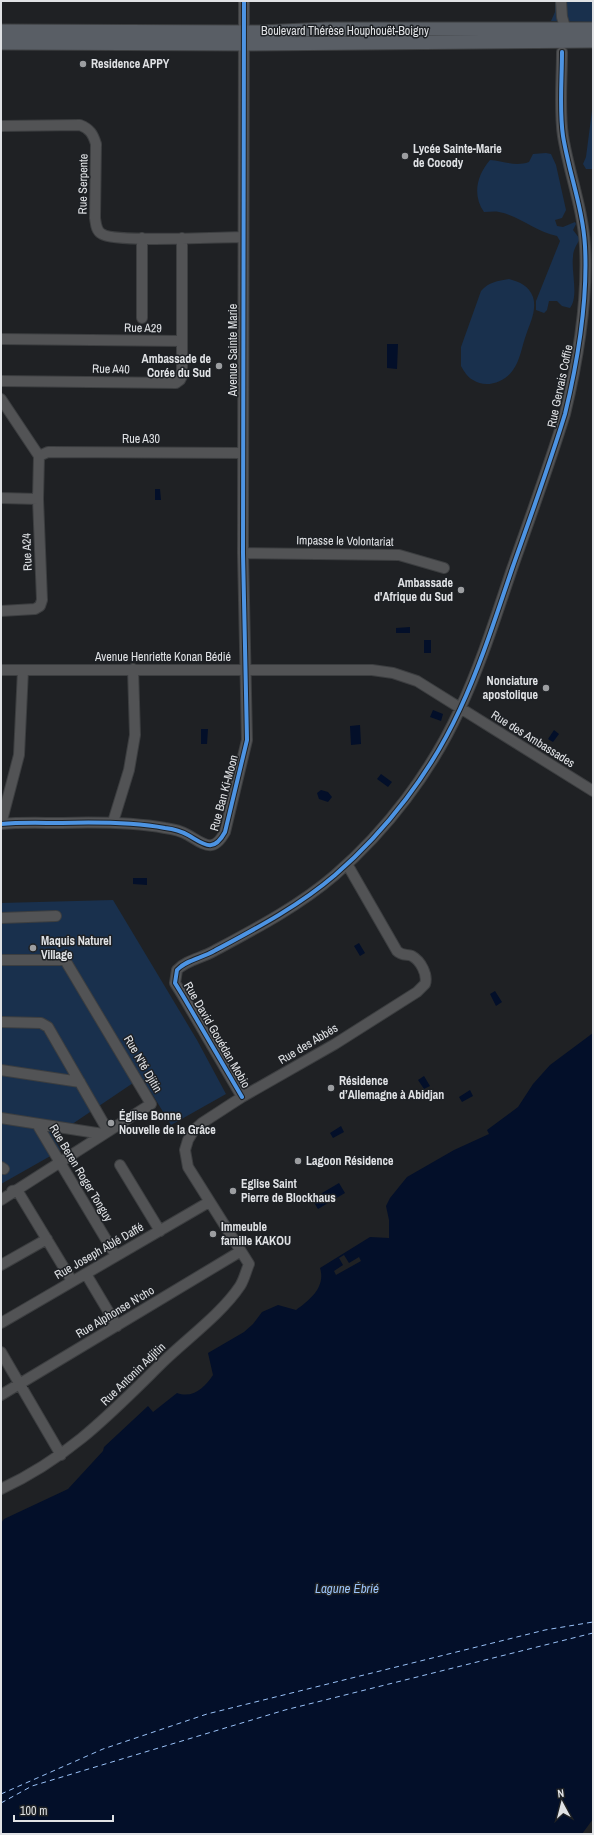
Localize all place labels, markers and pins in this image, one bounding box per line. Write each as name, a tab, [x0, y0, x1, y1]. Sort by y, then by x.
place label: Residence APPY	[91, 56, 170, 72]
marker: Residence APPY	[78, 59, 88, 69]
place label: Lycée Sainte-Marie de Cocody	[413, 141, 502, 171]
marker: Lycée Sainte-Marie de Cocody	[400, 151, 410, 161]
place label: Ambassade de Corée du Sud	[142, 351, 212, 381]
marker: Ambassade de Corée du Sud	[214, 361, 224, 371]
place label: Ambassade d'Afrique du Sud	[374, 575, 454, 605]
marker: Ambassade d'Afrique du Sud	[456, 585, 466, 595]
place label: Nonciature apostolique	[483, 673, 539, 703]
marker: Nonciature apostolique	[541, 683, 551, 693]
place label: Maquis Naturel Village	[41, 933, 112, 963]
marker: Maquis Naturel Village	[28, 943, 38, 953]
place label: Résidence d’Allemagne à Abidjan	[339, 1073, 444, 1103]
marker: Résidence d’Allemagne à Abidjan	[326, 1083, 336, 1093]
place label: Église Bonne Nouvelle de la Grâce	[119, 1108, 216, 1138]
marker: Église Bonne Nouvelle de la Grâce	[106, 1118, 116, 1128]
place label: Lagoon Résidence	[306, 1153, 394, 1169]
marker: Lagoon Résidence	[293, 1156, 303, 1166]
place label: Eglise Saint Pierre de Blockhaus	[241, 1176, 336, 1206]
marker: Eglise Saint Pierre de Blockhaus	[228, 1186, 238, 1196]
place label: Immeuble famille KAKOU	[221, 1219, 291, 1249]
marker: Immeuble famille KAKOU	[208, 1229, 218, 1239]

